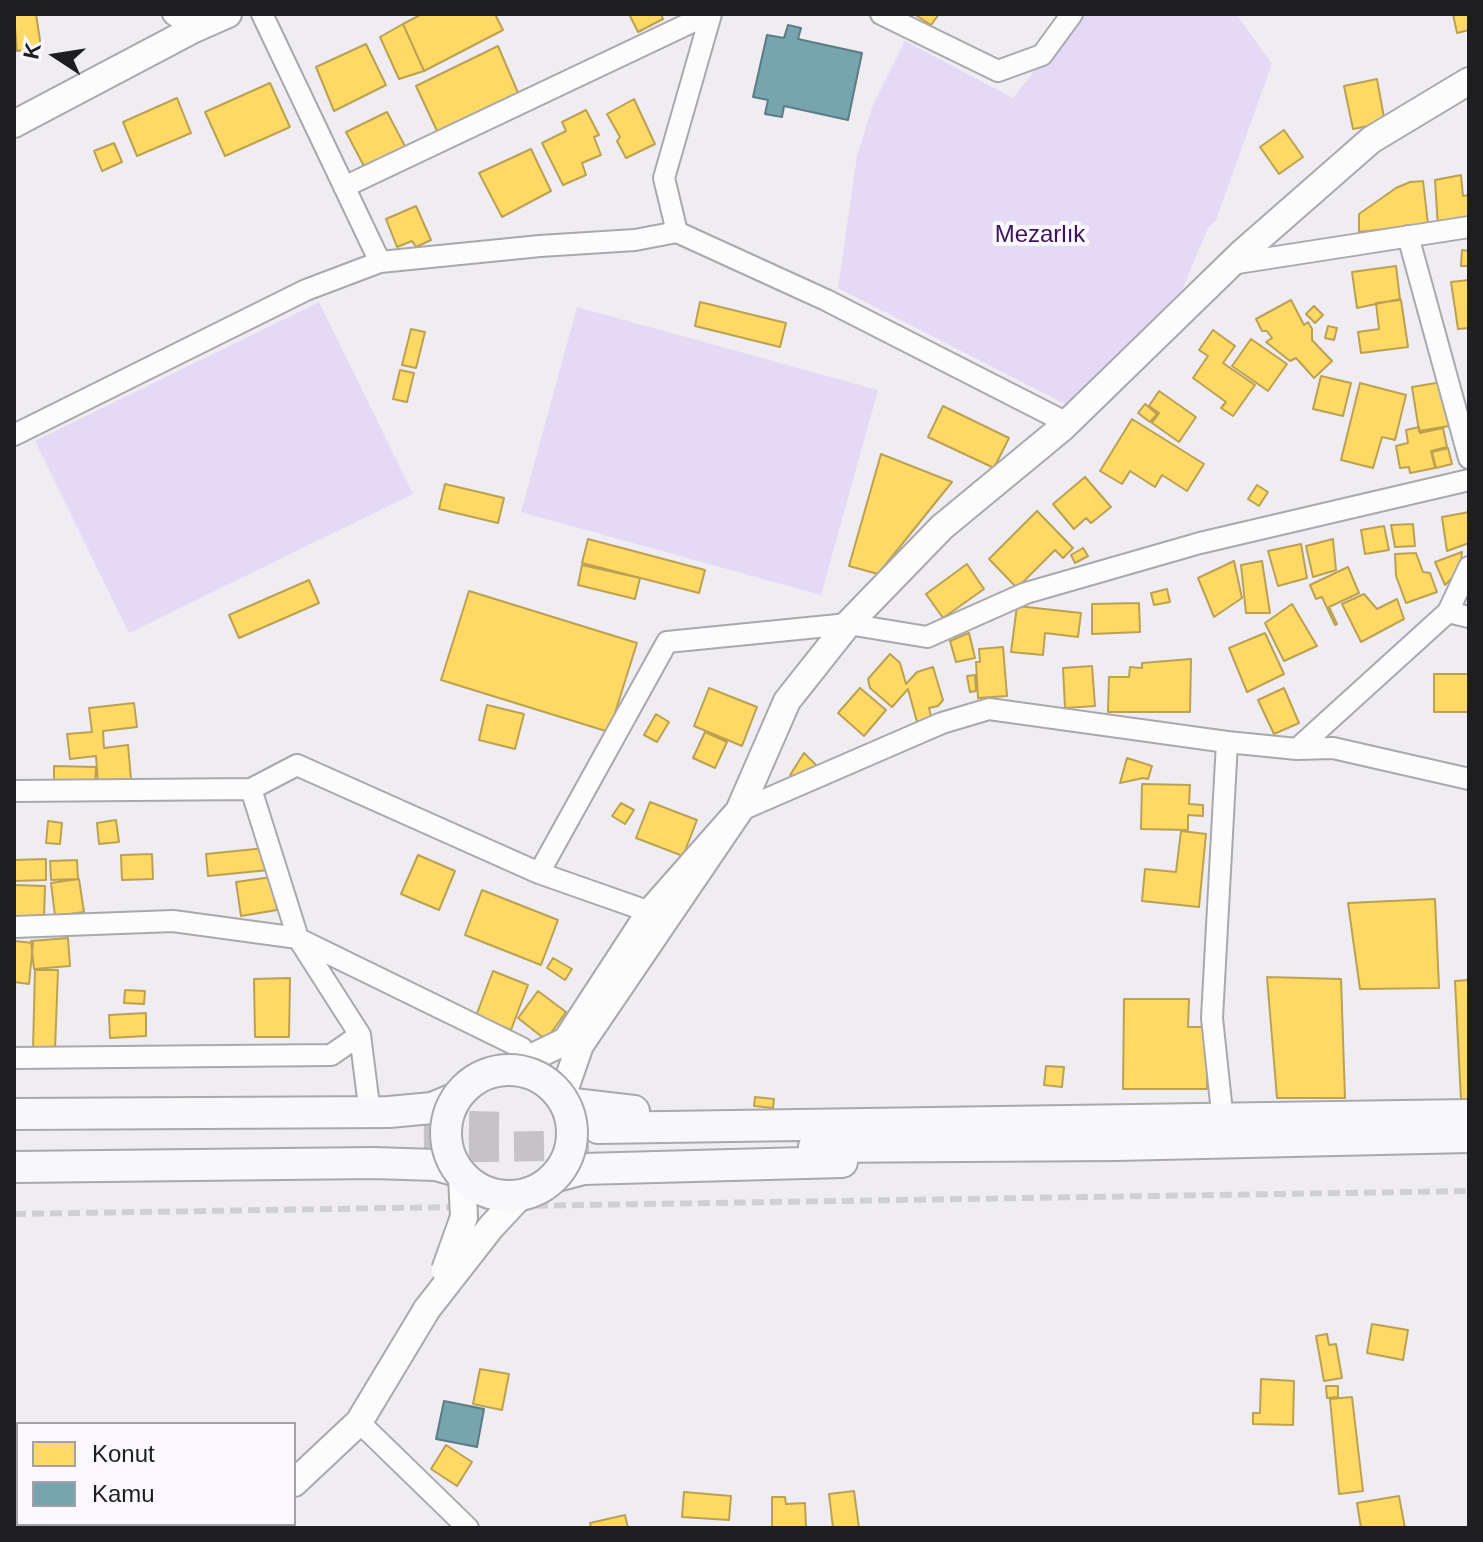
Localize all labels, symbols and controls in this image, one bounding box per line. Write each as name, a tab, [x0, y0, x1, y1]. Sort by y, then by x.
north arrow	[16, 16, 96, 96]
text: K	[18, 41, 46, 61]
park label: Mezarlık	[995, 221, 1085, 249]
legend	[16, 1422, 296, 1526]
text: Konut	[92, 1440, 155, 1467]
text: Kamu	[92, 1480, 155, 1507]

